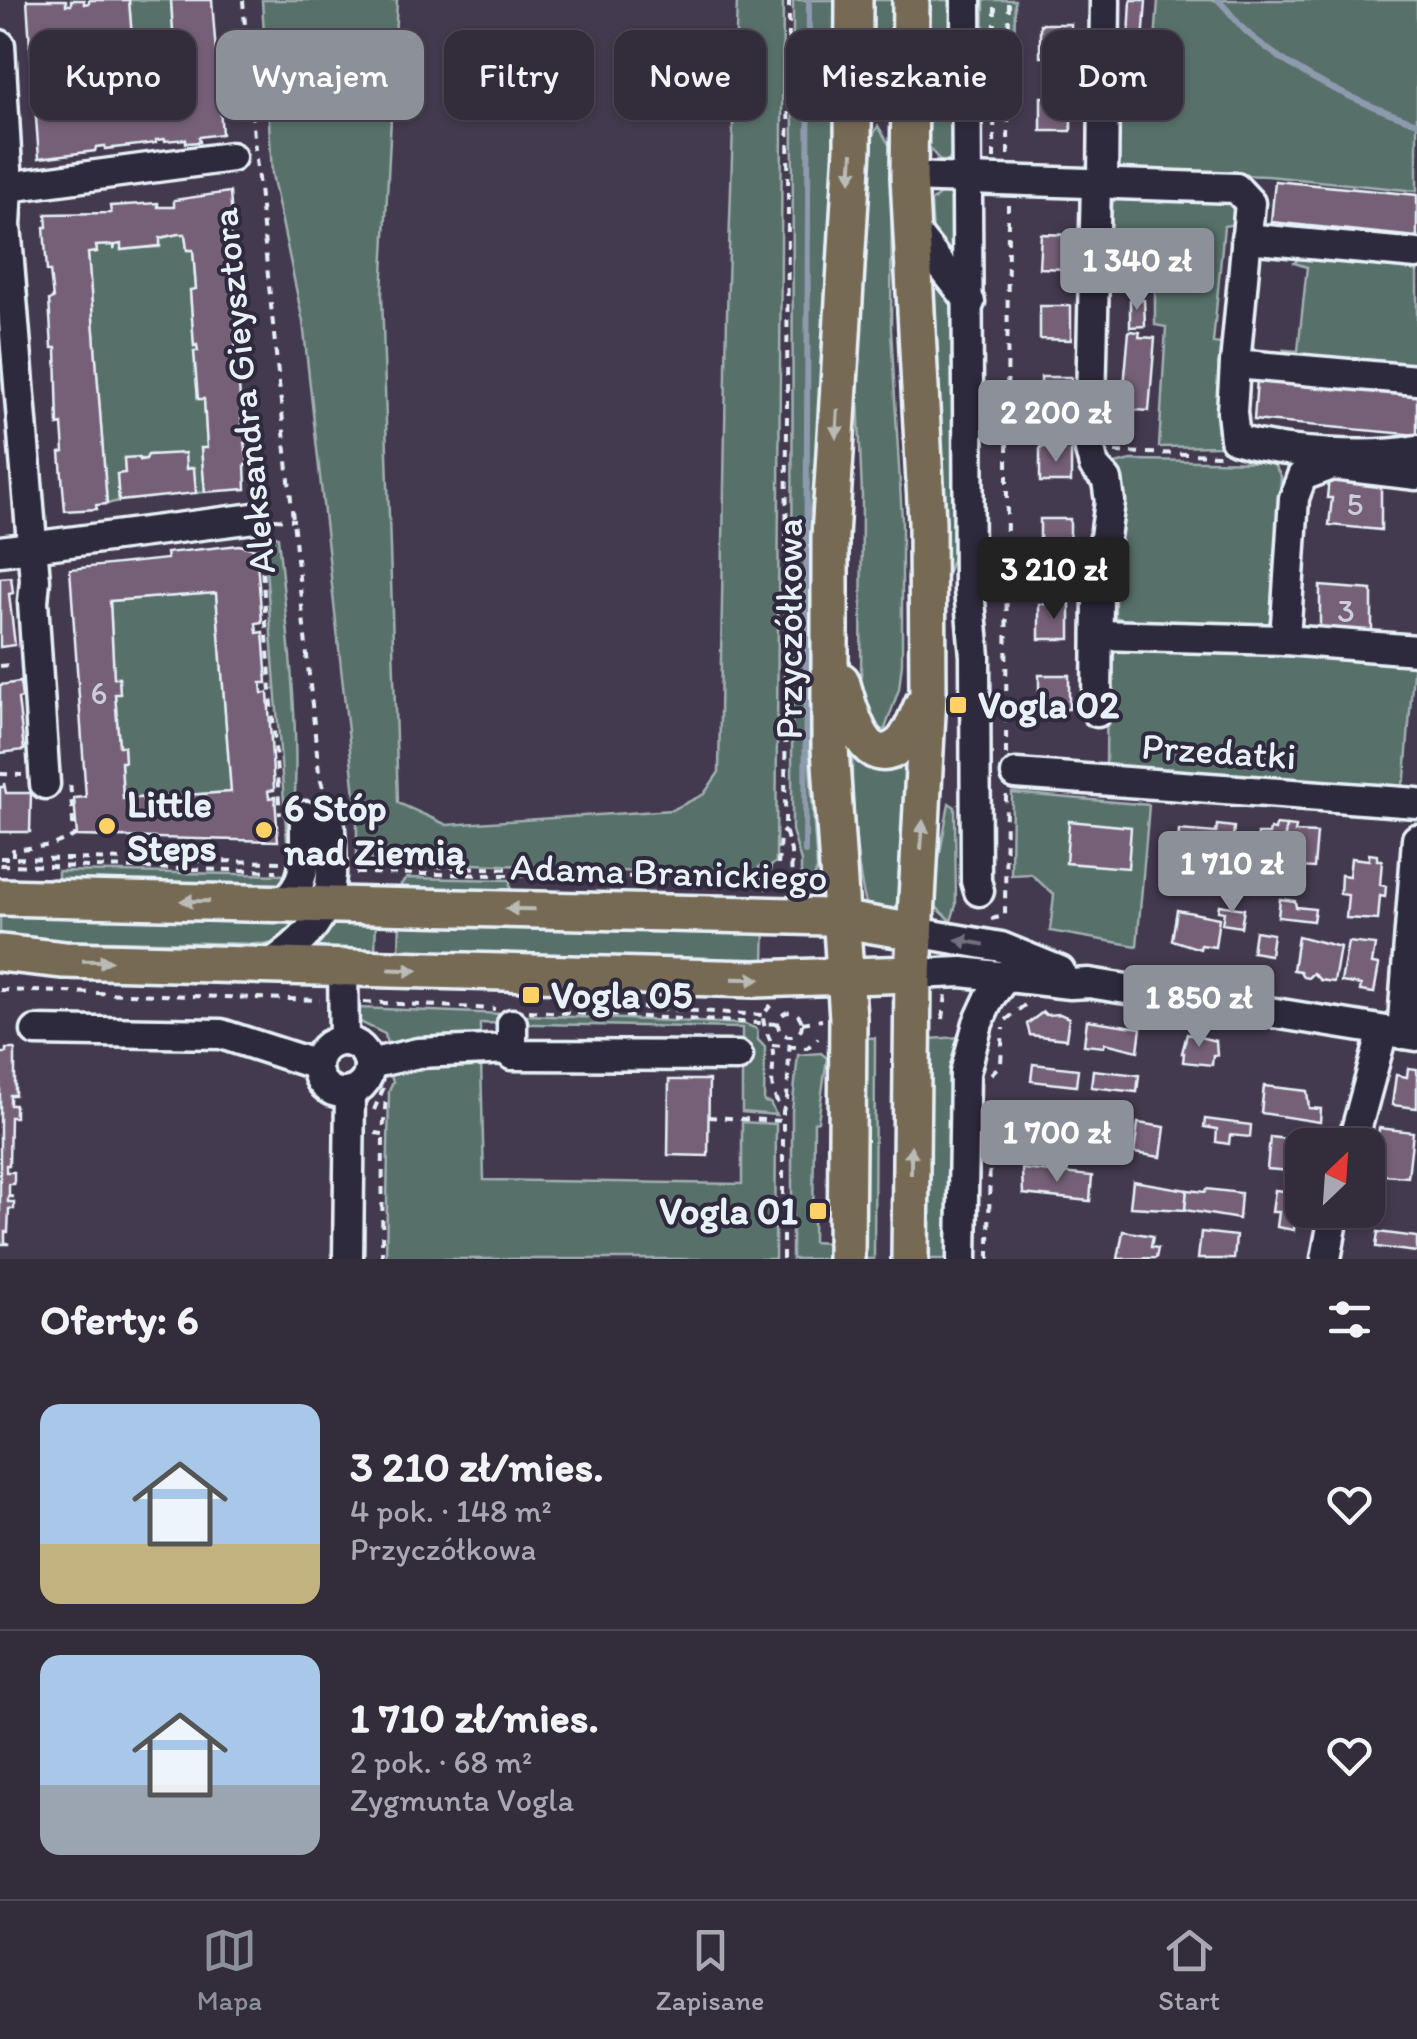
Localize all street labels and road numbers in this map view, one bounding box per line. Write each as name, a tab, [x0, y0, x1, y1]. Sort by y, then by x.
street label: Aleksandra Gieysztora	[201, 206, 285, 576]
street label: Przyczółkowa	[766, 518, 812, 740]
street label: Przedatki	[1140, 723, 1298, 779]
street label: Adama Branickiego	[510, 843, 828, 901]

